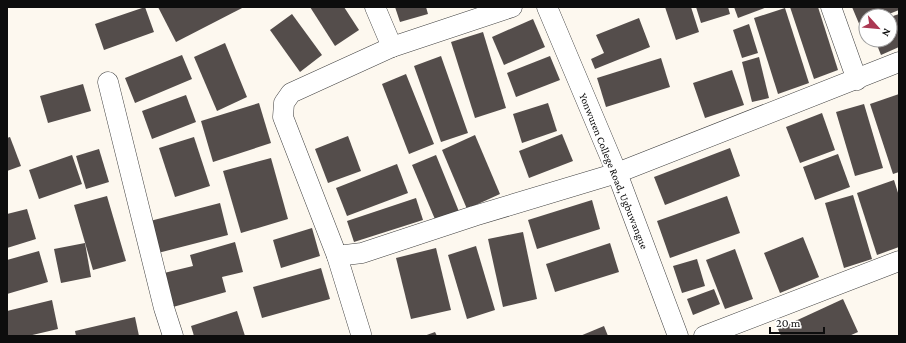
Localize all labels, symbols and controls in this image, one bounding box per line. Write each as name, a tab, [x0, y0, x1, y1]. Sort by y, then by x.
north arrow	[858, 8, 898, 48]
text: N	[880, 26, 894, 39]
street label: Yonwuren College Road, Ugbuwangue	[576, 91, 651, 251]
scale bar	[770, 309, 824, 335]
text: 20 m	[776, 316, 801, 330]

